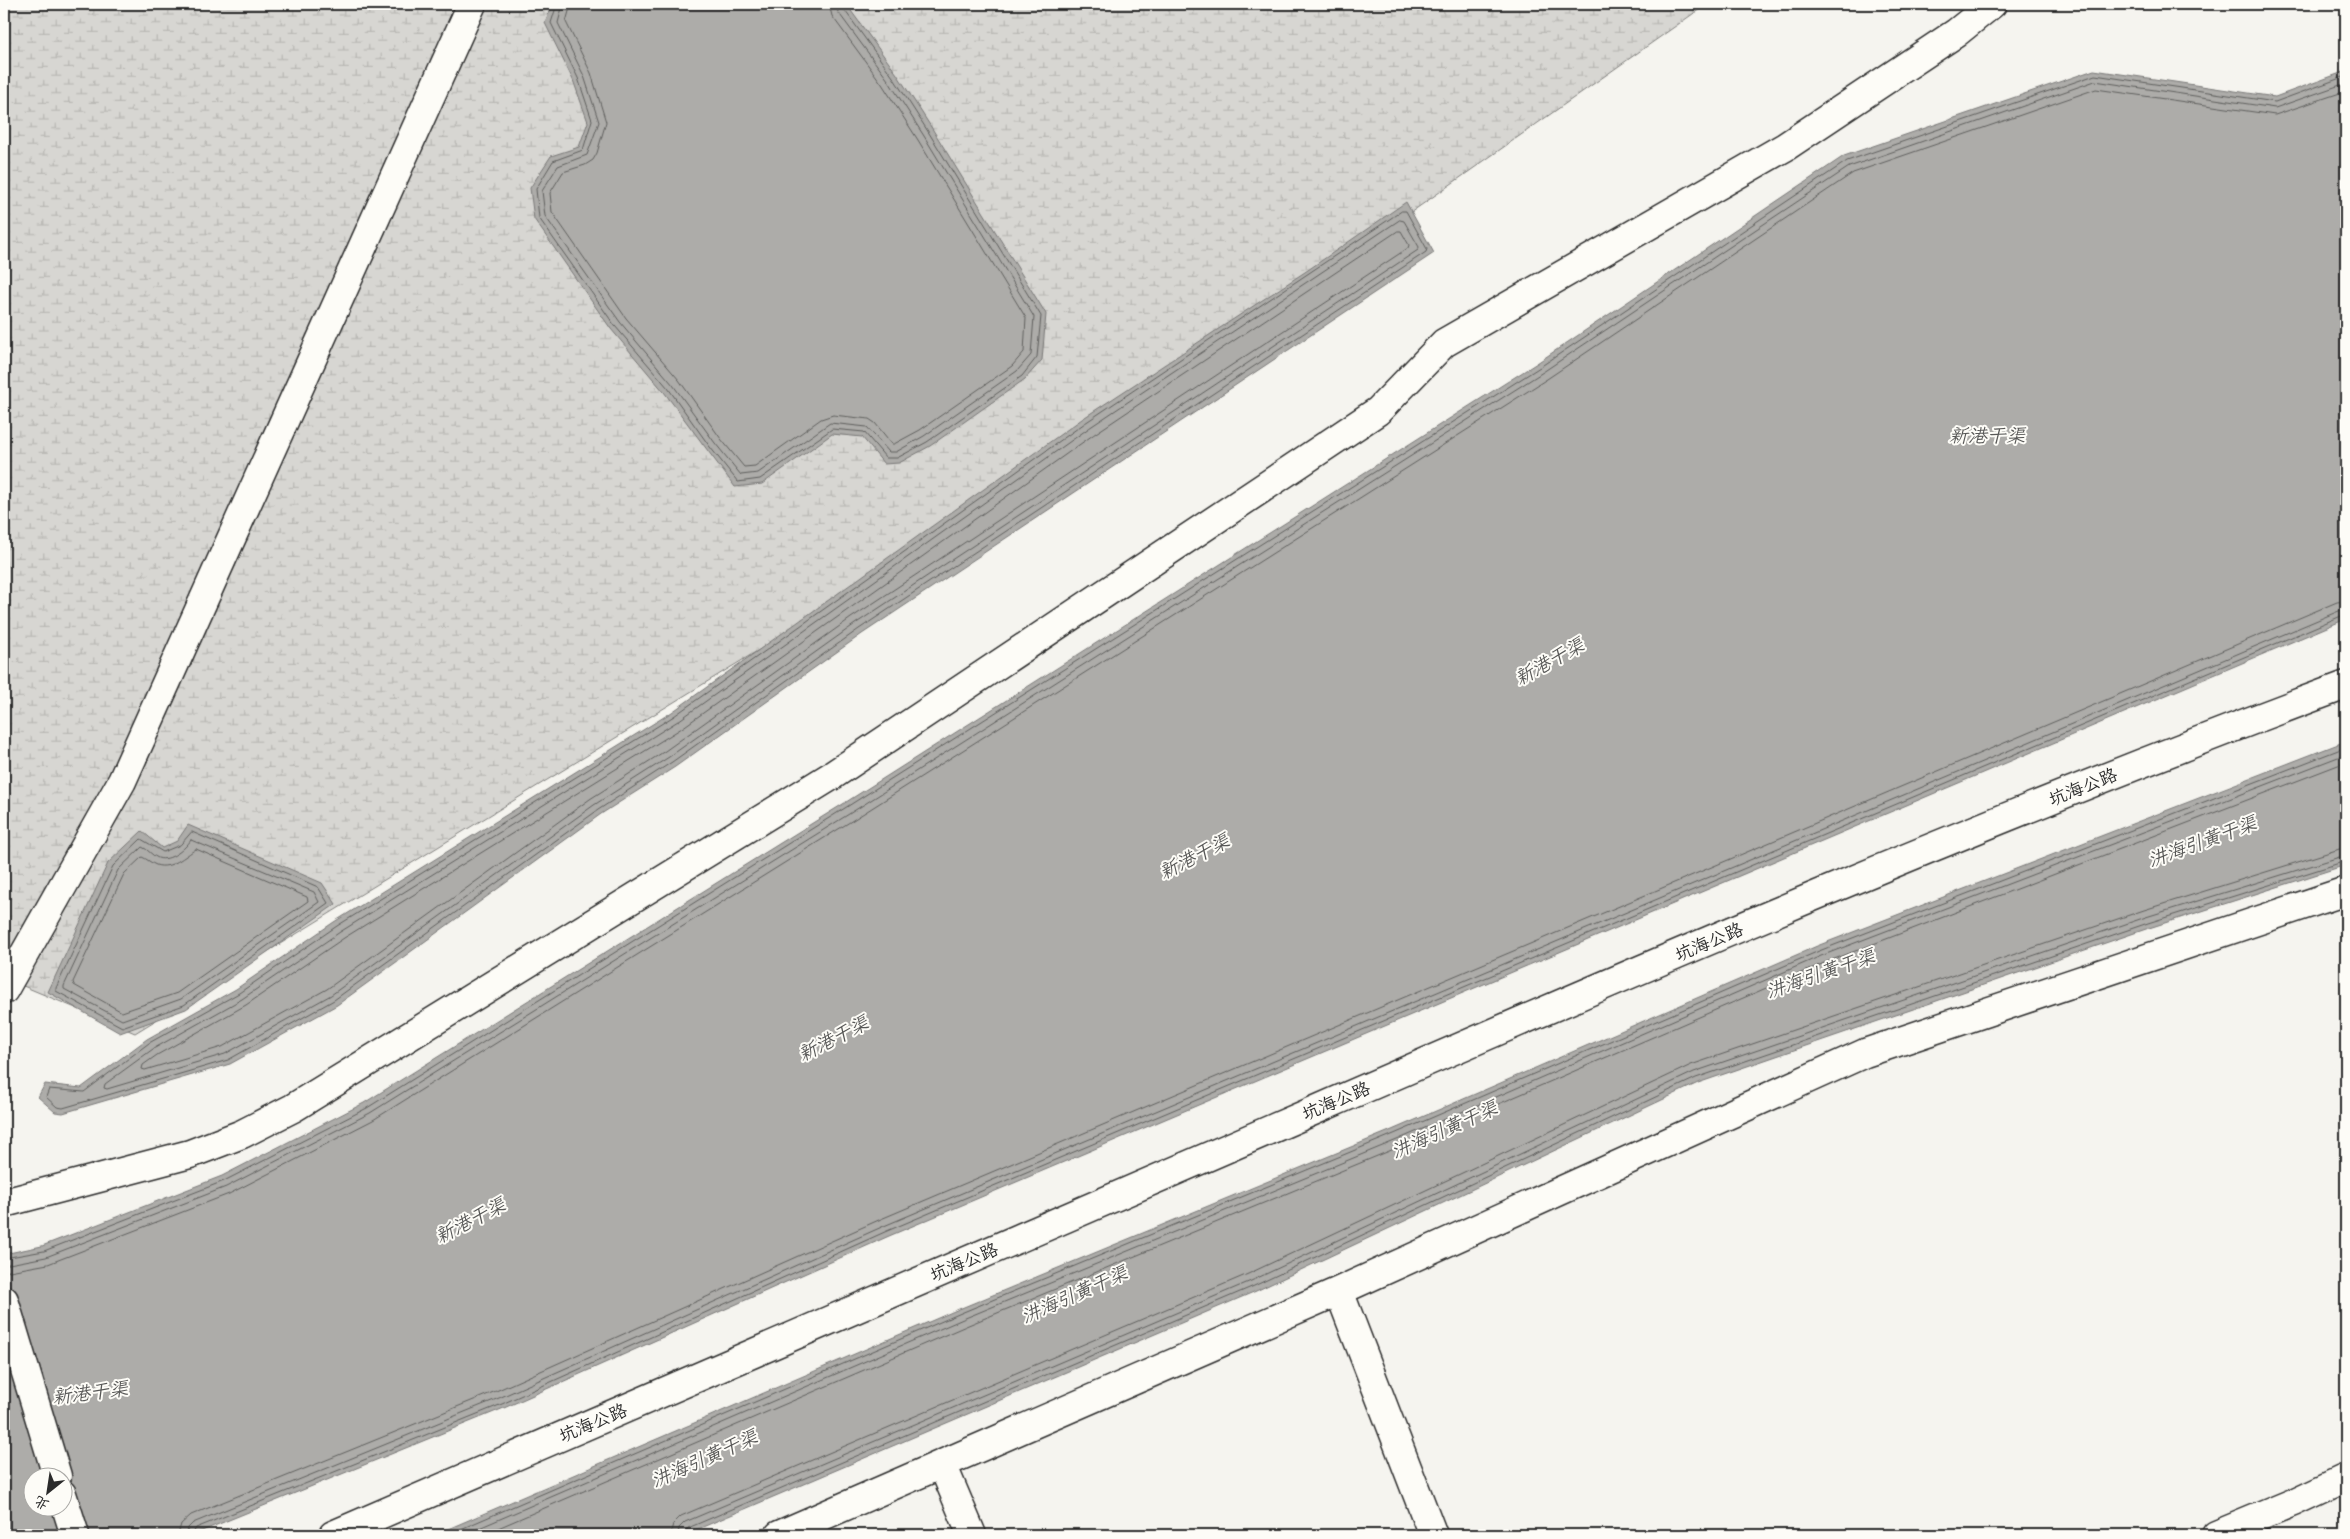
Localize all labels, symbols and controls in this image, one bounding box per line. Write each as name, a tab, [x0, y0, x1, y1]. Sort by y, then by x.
water label: 新港干渠	[1949, 422, 2027, 448]
water label: 新港干渠	[1509, 630, 1590, 691]
street label: 坑海公路	[2045, 761, 2121, 812]
water label: 汫海引黄干渠	[2144, 809, 2262, 873]
water label: 新港干渠	[1154, 826, 1236, 885]
street label: 坑海公路	[1671, 916, 1747, 967]
water label: 汫海引黄干渠	[1762, 942, 1880, 1004]
water label: 新港干渠	[793, 1008, 875, 1067]
street label: 坑海公路	[1298, 1075, 1374, 1126]
water label: 汫海引黄干渠	[1387, 1093, 1503, 1164]
water label: 新港干渠	[430, 1190, 512, 1249]
street label: 坑海公路	[926, 1236, 1002, 1287]
water label: 汫海引黄干渠	[1017, 1258, 1133, 1329]
water label: 新港干渠	[51, 1374, 131, 1410]
street label: 坑海公路	[555, 1397, 631, 1448]
water label: 汫海引黄干渠	[647, 1422, 763, 1493]
north arrow	[22, 1466, 72, 1516]
text: 北	[30, 1492, 52, 1515]

